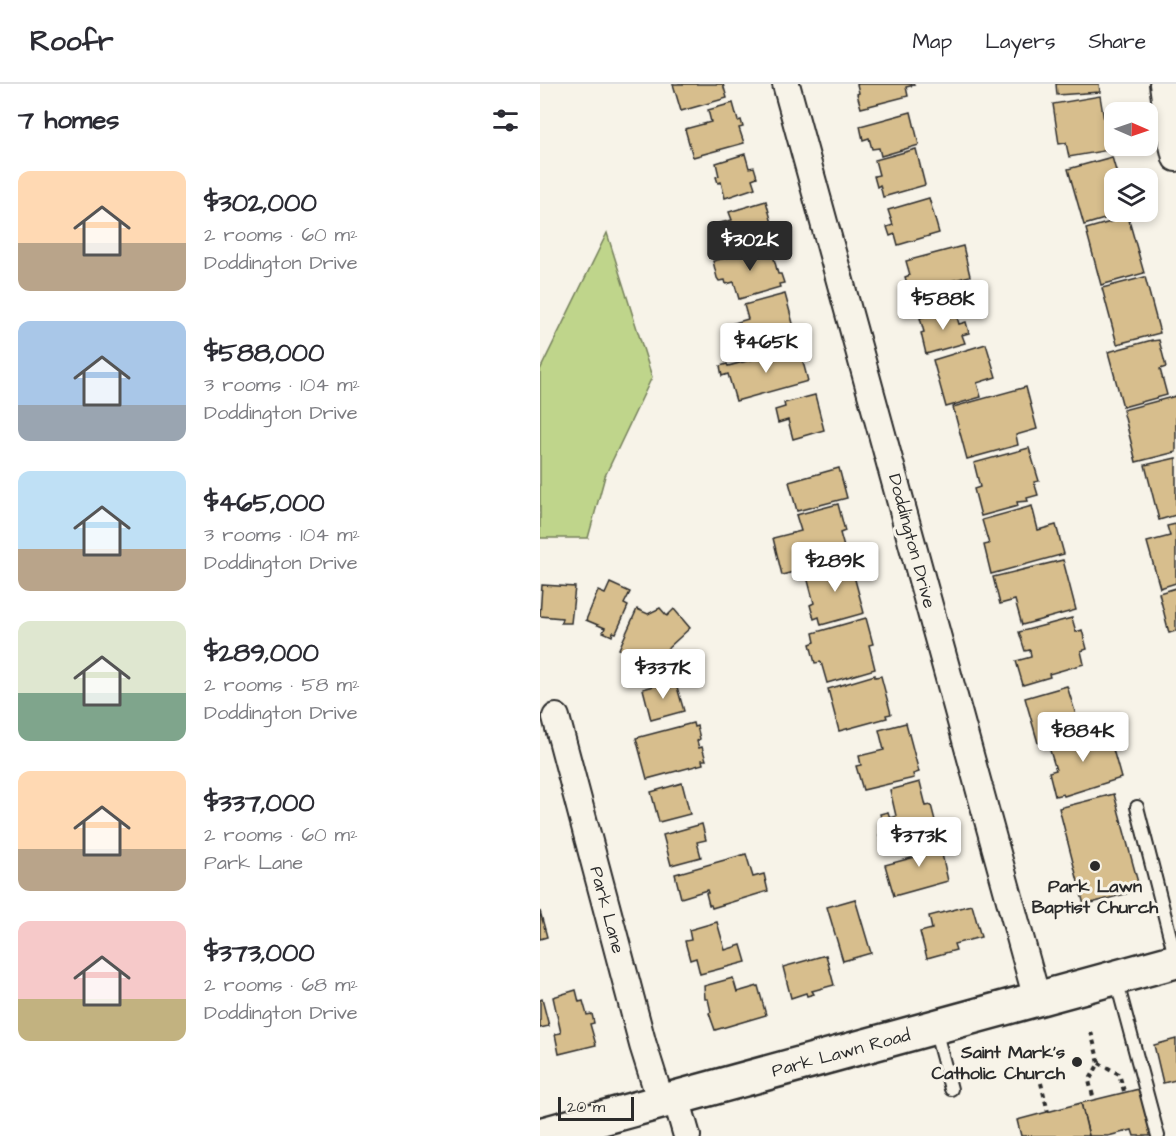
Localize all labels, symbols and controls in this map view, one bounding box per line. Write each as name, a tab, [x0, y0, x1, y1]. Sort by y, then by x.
text: Roofr	[30, 22, 114, 61]
text: Map	[912, 27, 952, 56]
text: Layers	[985, 27, 1055, 56]
text: Share	[1088, 27, 1146, 56]
text: 7 homes	[18, 102, 119, 138]
north arrow	[1104, 102, 1158, 156]
map controls	[1104, 102, 1158, 222]
icon: filters	[489, 104, 522, 137]
button: layers	[1104, 168, 1158, 222]
text: $302,000	[204, 185, 317, 221]
icon: home	[66, 195, 138, 267]
text: 2 rooms · 60 m²	[204, 221, 358, 249]
pin: $302K	[708, 221, 792, 272]
text: $302K	[721, 226, 779, 254]
text: Doddington Drive	[204, 249, 358, 277]
pin: $588K	[901, 280, 985, 331]
text: $588K	[911, 285, 975, 313]
pin: $465K	[724, 323, 808, 374]
text: $465K	[734, 328, 798, 356]
text: $588,000	[204, 335, 324, 371]
icon: home	[66, 345, 138, 417]
text: 3 rooms · 104 m²	[204, 371, 360, 399]
text: Doddington Drive	[204, 399, 358, 427]
street label: Doddington Drive	[881, 471, 942, 612]
text: $465,000	[204, 485, 325, 521]
icon: home	[66, 495, 138, 567]
text: 3 rooms · 104 m²	[204, 521, 360, 549]
pin: $289K	[793, 542, 877, 593]
text: $289K	[805, 547, 865, 575]
text: Doddington Drive	[204, 549, 358, 577]
text: $289,000	[204, 635, 319, 671]
icon: home	[66, 645, 138, 717]
pin: $337K	[621, 649, 705, 700]
text: $337K	[635, 654, 691, 682]
text: 2 rooms · 58 m²	[204, 671, 360, 699]
text: Doddington Drive	[204, 699, 358, 727]
pin: $884K	[1041, 712, 1125, 763]
text: $884K	[1052, 717, 1114, 745]
text: $337,000	[204, 785, 315, 821]
icon: home	[66, 795, 138, 867]
pin: $373K	[877, 817, 961, 868]
text: 2 rooms · 60 m²	[204, 821, 358, 849]
text: $373K	[891, 822, 947, 850]
text: Park Lane	[204, 849, 303, 877]
marker: Park Lawn Baptist Church	[1088, 859, 1102, 873]
street label: Park Lane	[583, 864, 631, 957]
place label: Park Lawn Baptist Church	[1032, 874, 1159, 920]
text: $373,000	[204, 935, 315, 971]
icon: home	[66, 945, 138, 1017]
text: 2 rooms · 68 m²	[204, 971, 358, 999]
text: Doddington Drive	[204, 999, 358, 1027]
street label: Park Lawn Road	[769, 1022, 913, 1084]
place label: Saint Mark's Catholic Church	[932, 1040, 1066, 1086]
marker: Saint Mark's Catholic Church	[1070, 1055, 1084, 1069]
scale bar	[558, 1094, 634, 1122]
text: 20 m	[567, 1096, 605, 1118]

